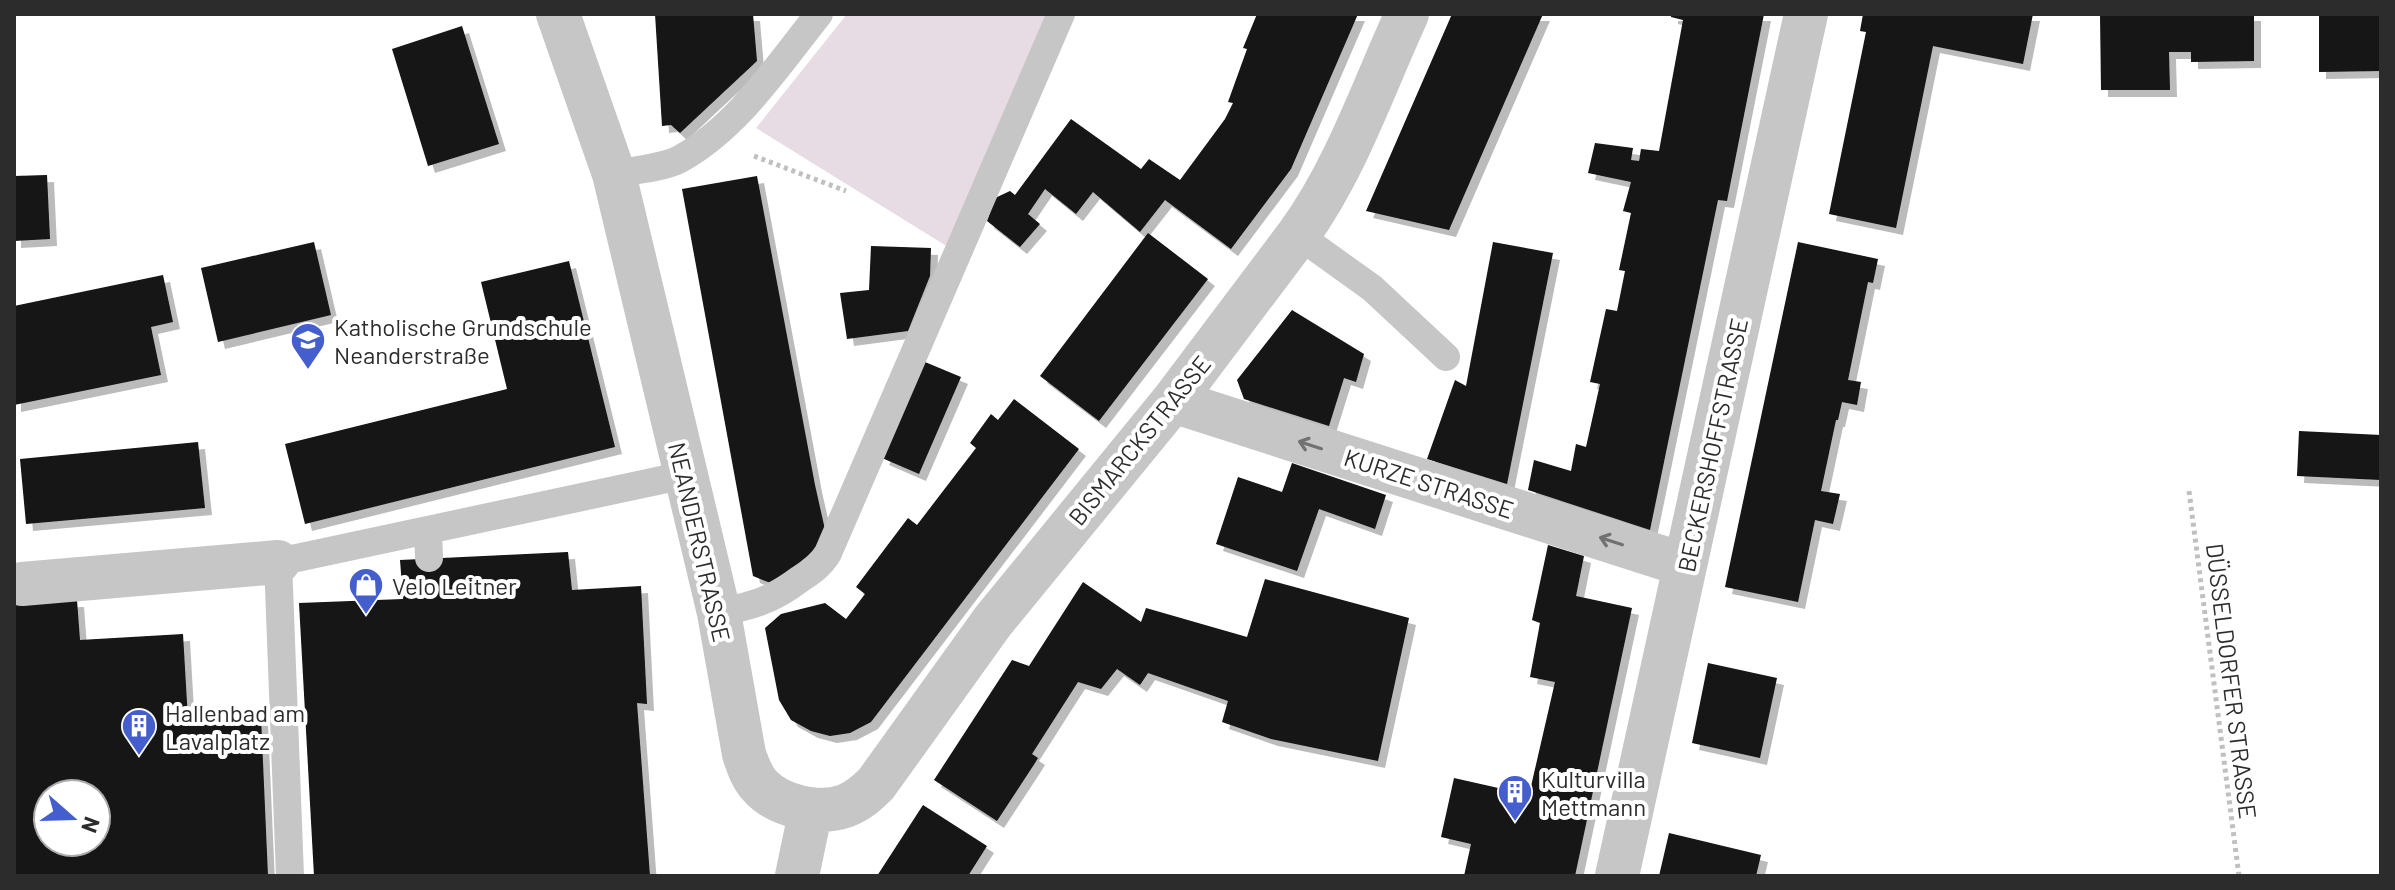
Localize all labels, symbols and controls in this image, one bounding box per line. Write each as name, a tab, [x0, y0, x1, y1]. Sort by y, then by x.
place label: Katholische Grundschule Neanderstraße	[334, 312, 592, 369]
street label: BECKERSHOFFSTRASSE	[1671, 315, 1753, 575]
school or university icon: Katholische Grundschule Neanderstraße	[289, 321, 327, 371]
street label: BISMARCKSTRASSE	[1062, 349, 1216, 531]
one-way arrow	[1298, 436, 1323, 451]
street label: NEANDERSTRASSE	[663, 439, 737, 645]
street label: KURZE STRASSE	[1341, 442, 1517, 524]
one-way arrow	[1599, 533, 1625, 548]
street label: DÜSSELDORFER STRASSE	[2201, 541, 2263, 821]
shop icon: Velo Leitner	[347, 566, 385, 616]
place label: Velo Leitner	[392, 571, 517, 600]
place label: Hallenbad am Lavalplatz	[165, 698, 305, 755]
building icon: Hallenbad am Lavalplatz	[120, 707, 158, 757]
place label: Kulturvilla Mettmann	[1541, 764, 1646, 821]
building icon: Kulturvilla Mettmann	[1496, 773, 1534, 823]
north arrow	[32, 778, 112, 858]
text: N	[77, 814, 106, 837]

